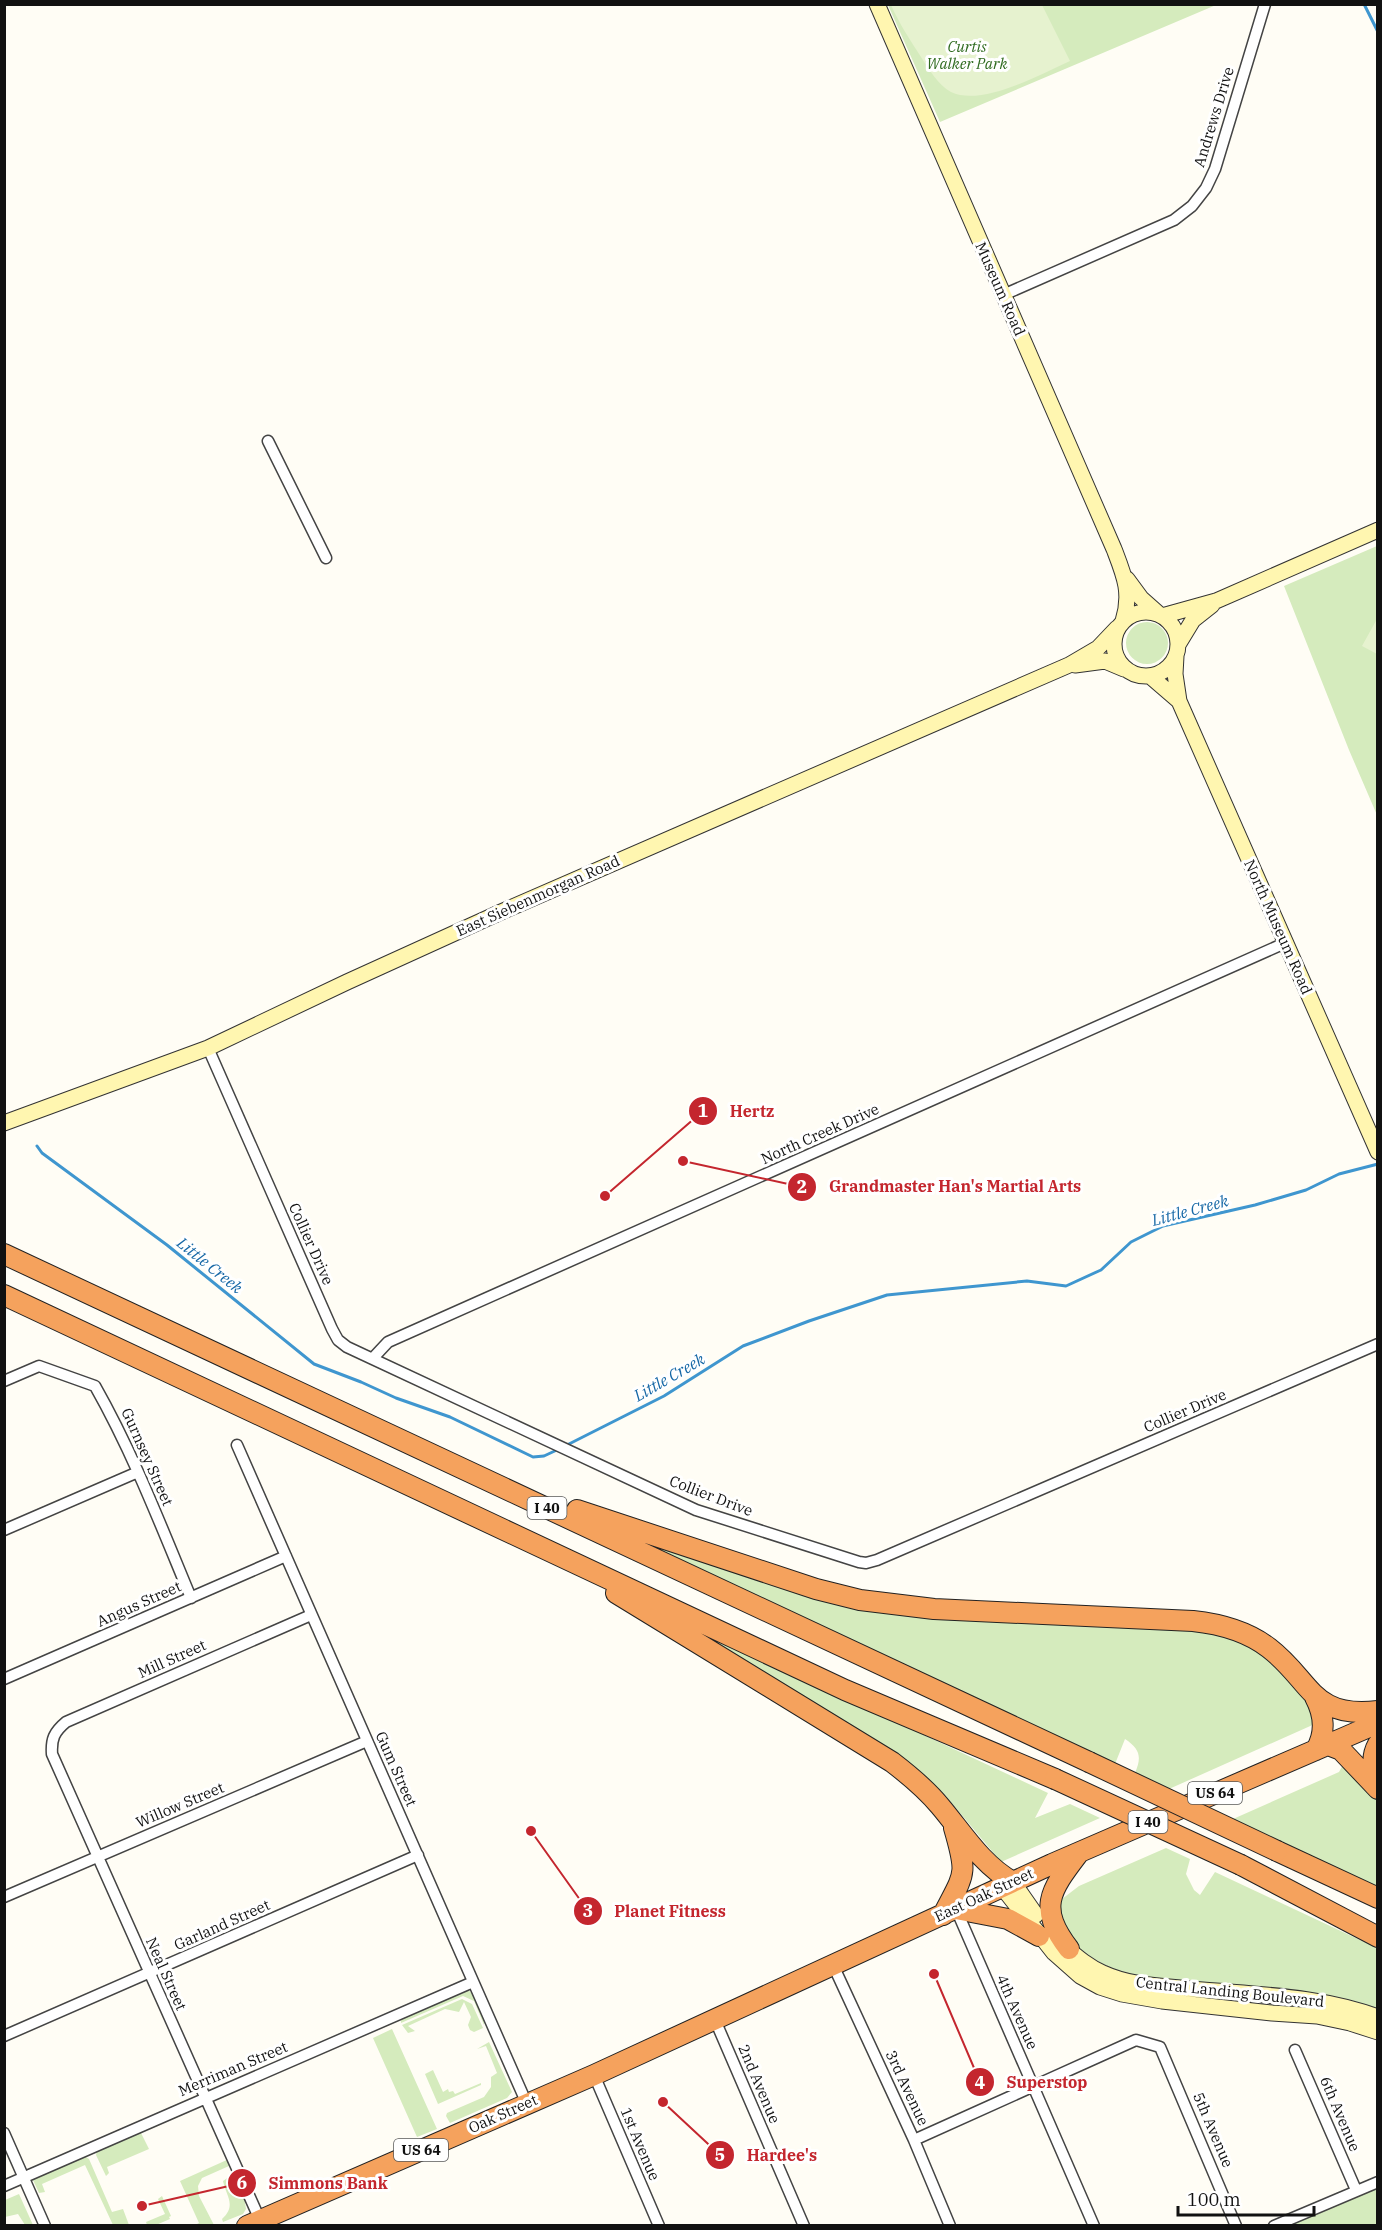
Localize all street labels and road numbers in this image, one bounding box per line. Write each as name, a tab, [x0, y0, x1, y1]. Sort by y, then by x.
street label: Andrews Drive	[1189, 64, 1238, 169]
street label: Museum Road	[971, 239, 1030, 339]
street label: East Siebenmorgan Road	[453, 851, 622, 940]
street label: North Museum Road	[1240, 856, 1317, 997]
street label: North Creek Drive	[758, 1099, 882, 1168]
street label: Collier Drive	[285, 1200, 338, 1288]
street label: Collier Drive	[1141, 1385, 1229, 1436]
street label: Gurnsey Street	[117, 1405, 178, 1509]
street label: Collier Drive	[667, 1471, 756, 1520]
road number: I 40	[528, 1497, 566, 1519]
street label: Angus Street	[94, 1577, 184, 1631]
street label: Mill Street	[135, 1635, 209, 1682]
street label: Gum Street	[372, 1728, 421, 1809]
street label: Willow Street	[133, 1777, 227, 1832]
road number: US 64	[1188, 1782, 1242, 1804]
road number: I 40	[1128, 1811, 1168, 1833]
street label: East Oak Street	[931, 1863, 1036, 1926]
street label: Garland Street	[171, 1895, 273, 1954]
street label: Neal Street	[142, 1934, 191, 2013]
street label: 4th Avenue	[993, 1971, 1042, 2052]
street label: Central Landing Boulevard	[1135, 1972, 1325, 2011]
street label: Merriman Street	[175, 2037, 290, 2100]
street label: 2nd Avenue	[734, 2041, 785, 2126]
street label: 3rd Avenue	[882, 2047, 933, 2129]
street label: 6th Avenue	[1316, 2073, 1365, 2154]
street label: 5th Avenue	[1189, 2089, 1238, 2170]
street label: Oak Street	[465, 2090, 540, 2137]
street label: 1st Avenue	[617, 2104, 664, 2183]
road number: US 64	[394, 2139, 448, 2161]

